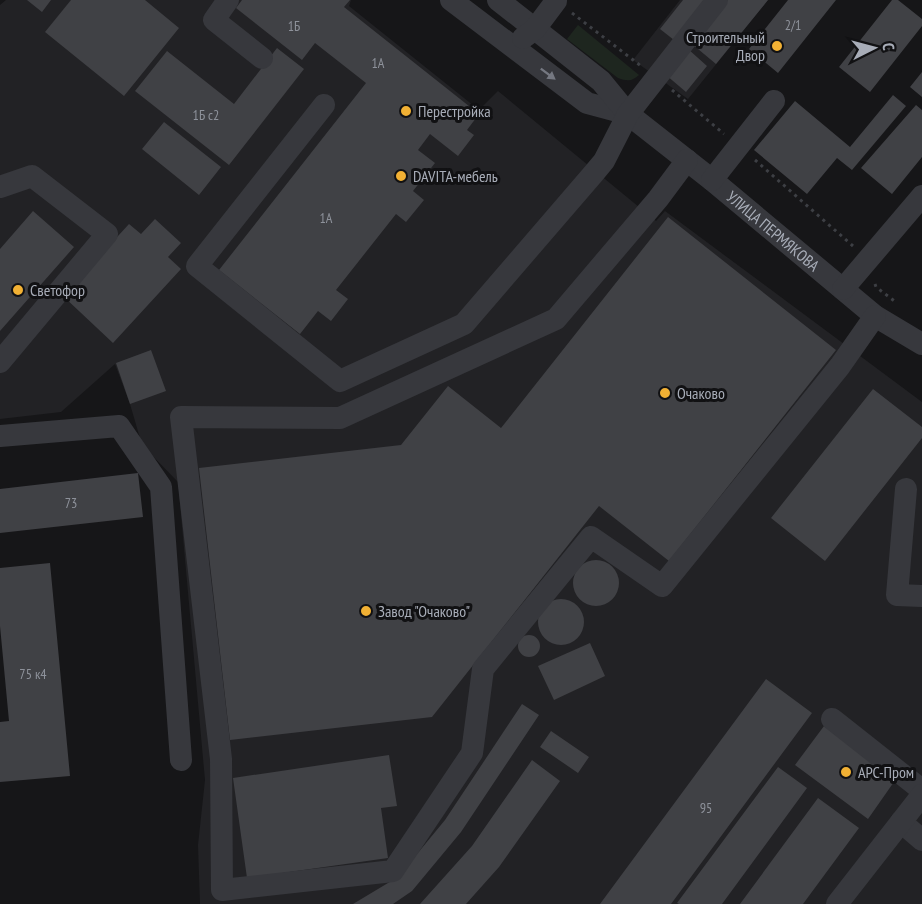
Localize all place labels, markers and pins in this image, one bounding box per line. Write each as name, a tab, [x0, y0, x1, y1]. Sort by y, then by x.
place label: Строительный Двор	[686, 27, 765, 65]
marker: Строительный Двор	[770, 39, 784, 53]
place label: Перестройка	[418, 101, 491, 121]
marker: Перестройка	[399, 104, 413, 118]
place label: DAVITA-мебель	[413, 166, 498, 186]
marker: DAVITA-мебель	[394, 169, 408, 183]
place label: Светофор	[30, 280, 85, 300]
marker: Светофор	[11, 283, 25, 297]
place label: Очаково	[677, 383, 725, 403]
marker: Очаково	[658, 386, 672, 400]
place label: Завод "Очаково"	[378, 601, 470, 621]
marker: Завод "Очаково"	[359, 604, 373, 618]
place label: АРС-Пром	[858, 762, 914, 782]
marker: АРС-Пром	[839, 765, 853, 779]

